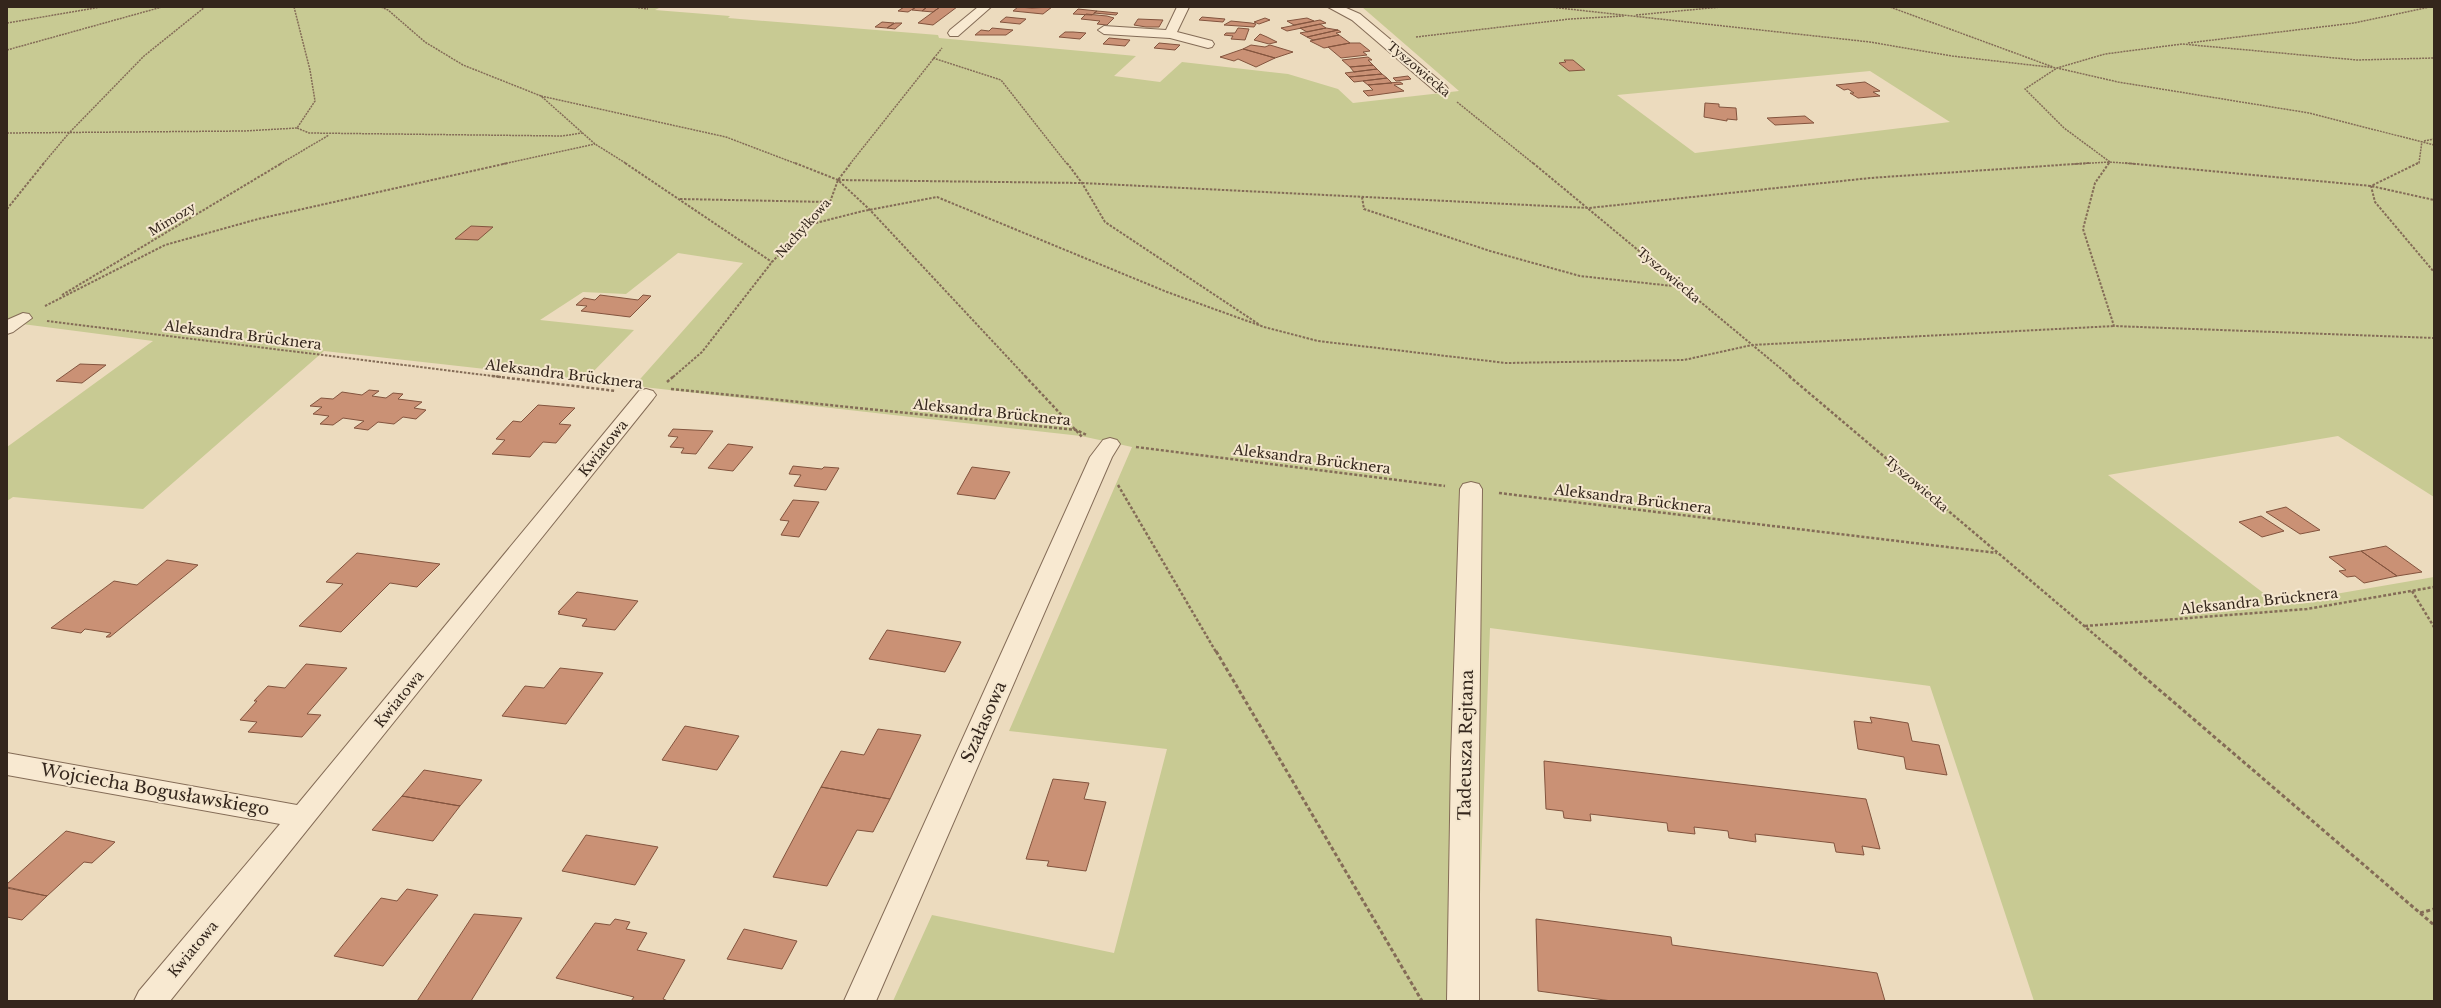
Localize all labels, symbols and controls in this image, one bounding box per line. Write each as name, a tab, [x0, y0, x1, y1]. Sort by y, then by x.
street label: Tyszowiecka	[1384, 38, 1454, 100]
street label: Nachyłkowa	[773, 195, 834, 261]
street label: Mimozy	[146, 199, 199, 239]
street label: Tyszowiecka	[1634, 244, 1704, 306]
street label: Aleksandra Brücknera	[162, 316, 323, 354]
street label: Aleksandra Brücknera	[483, 355, 644, 393]
street label: Aleksandra Brücknera	[911, 395, 1072, 429]
street label: Kwiatowa	[575, 416, 632, 480]
street label: Aleksandra Brücknera	[1231, 440, 1392, 478]
street label: Tyszowiecka	[1882, 453, 1952, 515]
street label: Aleksandra Brücknera	[1552, 480, 1713, 518]
street label: Aleksandra Brücknera	[2178, 584, 2339, 618]
street label: Kwiatowa	[371, 667, 428, 731]
street label: Tadeusza Rejtana	[1454, 669, 1478, 820]
street label: Szałasowa	[957, 677, 1012, 766]
street label: Wojciecha Bogusławskiego	[38, 759, 271, 820]
street label: Kwiatowa	[164, 917, 222, 981]

